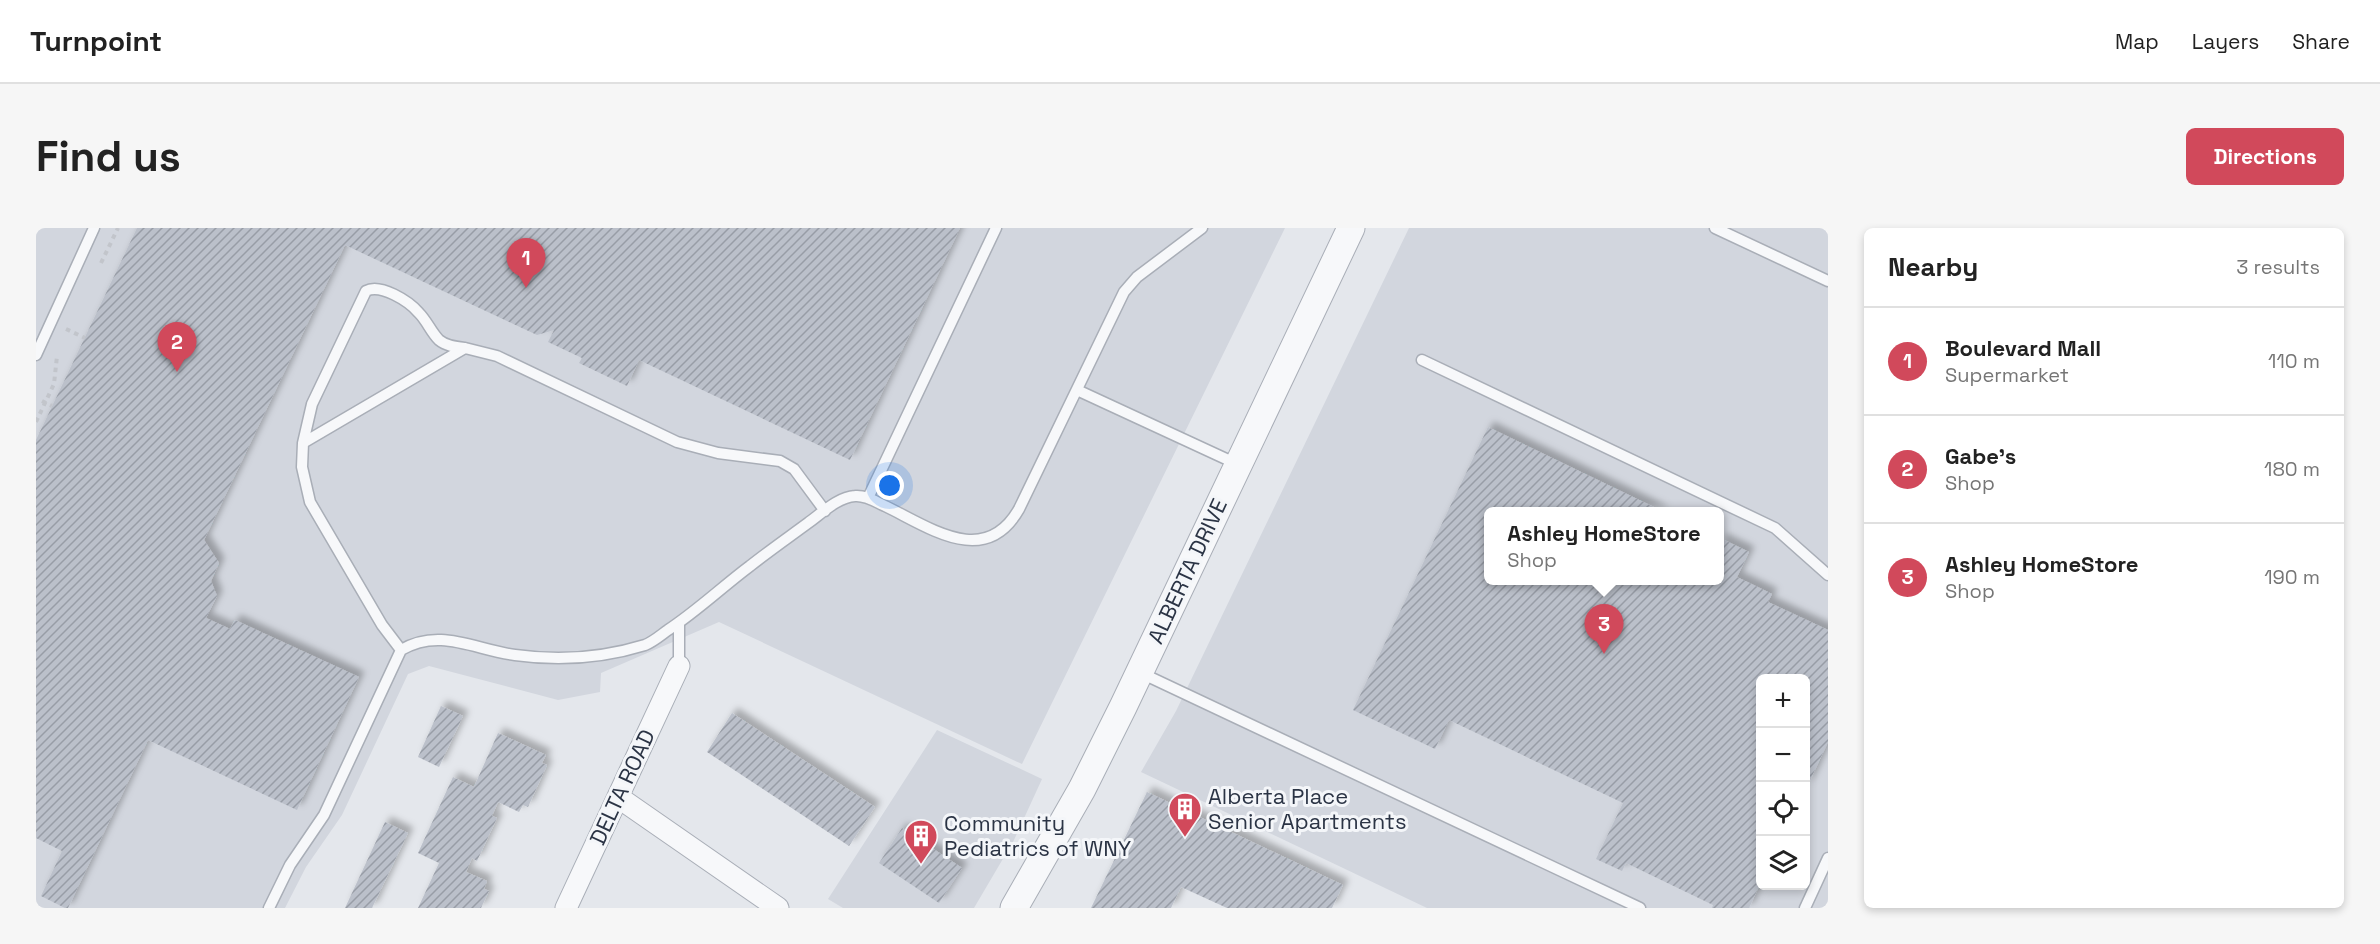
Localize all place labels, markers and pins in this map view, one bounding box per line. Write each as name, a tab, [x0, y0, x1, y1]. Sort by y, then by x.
pin: 1	[506, 238, 546, 288]
pin: 2	[158, 322, 196, 372]
pin: 3	[1584, 604, 1624, 654]
place label: Alberta Place Senior Apartments	[1208, 782, 1407, 835]
building icon: Alberta Place Senior Apartments	[1167, 791, 1203, 838]
place label: Community Pediatrics of WNY	[944, 809, 1132, 862]
building icon: Community Pediatrics of WNY	[903, 818, 939, 865]

